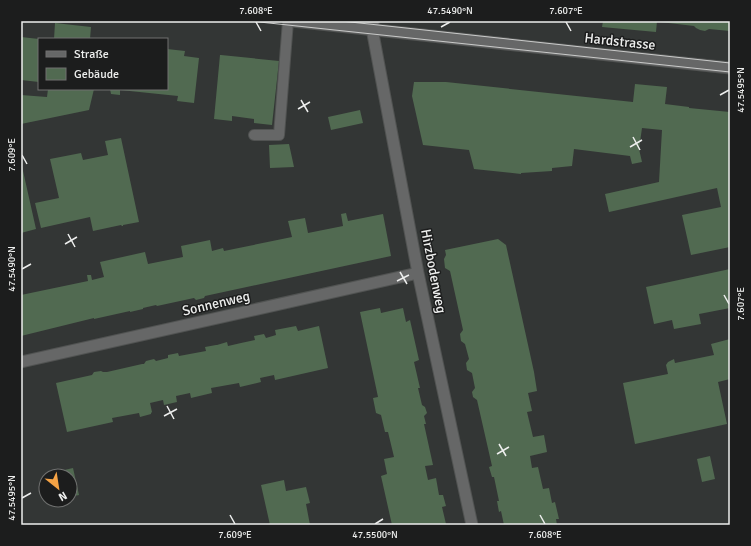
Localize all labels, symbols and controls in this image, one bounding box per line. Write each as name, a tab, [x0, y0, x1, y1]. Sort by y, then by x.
text: 7.608°E	[239, 5, 273, 17]
text: 47.5490°N	[427, 5, 473, 17]
text: 7.607°E	[549, 5, 583, 17]
street label: Hardstrasse	[584, 29, 656, 54]
legend	[38, 38, 168, 90]
text: Straße	[74, 47, 109, 62]
text: Gebäude	[74, 67, 119, 82]
text: 47.5495°N	[735, 67, 747, 113]
text: 7.609°E	[6, 138, 18, 172]
street label: Hirzbodenweg	[417, 227, 450, 315]
text: 47.5490°N	[6, 246, 18, 292]
street label: Sonnenweg	[181, 287, 252, 320]
text: 7.607°E	[735, 287, 747, 321]
north arrow	[38, 468, 78, 508]
text: 47.5495°N	[6, 475, 18, 521]
text: N	[56, 489, 69, 504]
text: 7.609°E	[218, 529, 252, 541]
text: 47.5500°N	[352, 529, 398, 541]
text: 7.608°E	[528, 529, 562, 541]

